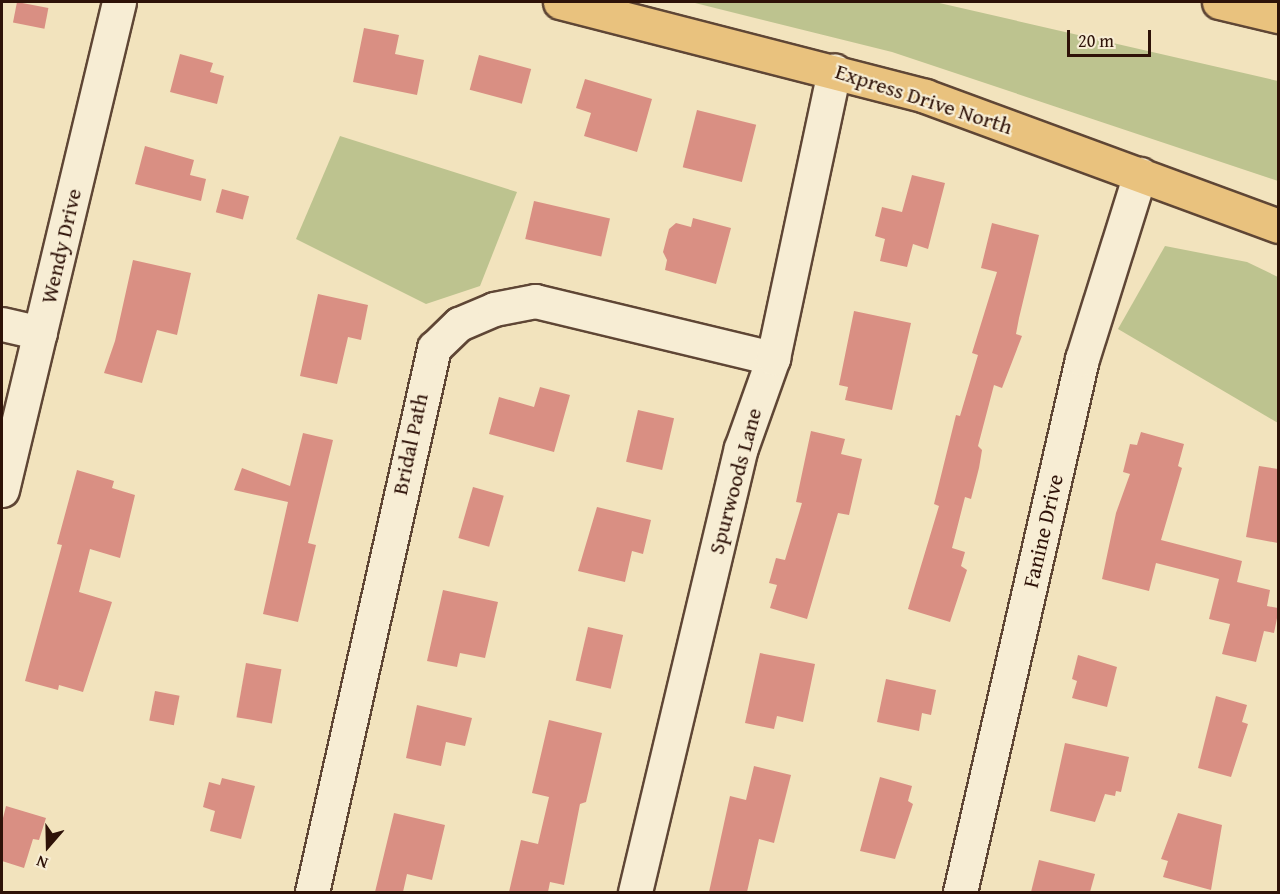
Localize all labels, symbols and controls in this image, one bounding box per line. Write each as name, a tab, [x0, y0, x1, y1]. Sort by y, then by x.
scale bar	[1070, 18, 1154, 56]
text: 20 m	[1078, 27, 1114, 54]
street label: Express Drive North	[832, 58, 1016, 140]
street label: Wendy Drive	[35, 186, 87, 306]
street label: Bridal Path	[386, 391, 434, 497]
street label: Spurwoods Lane	[703, 405, 767, 557]
street label: Fanine Drive	[1017, 472, 1069, 590]
north arrow	[18, 816, 78, 876]
text: N	[33, 850, 51, 876]

